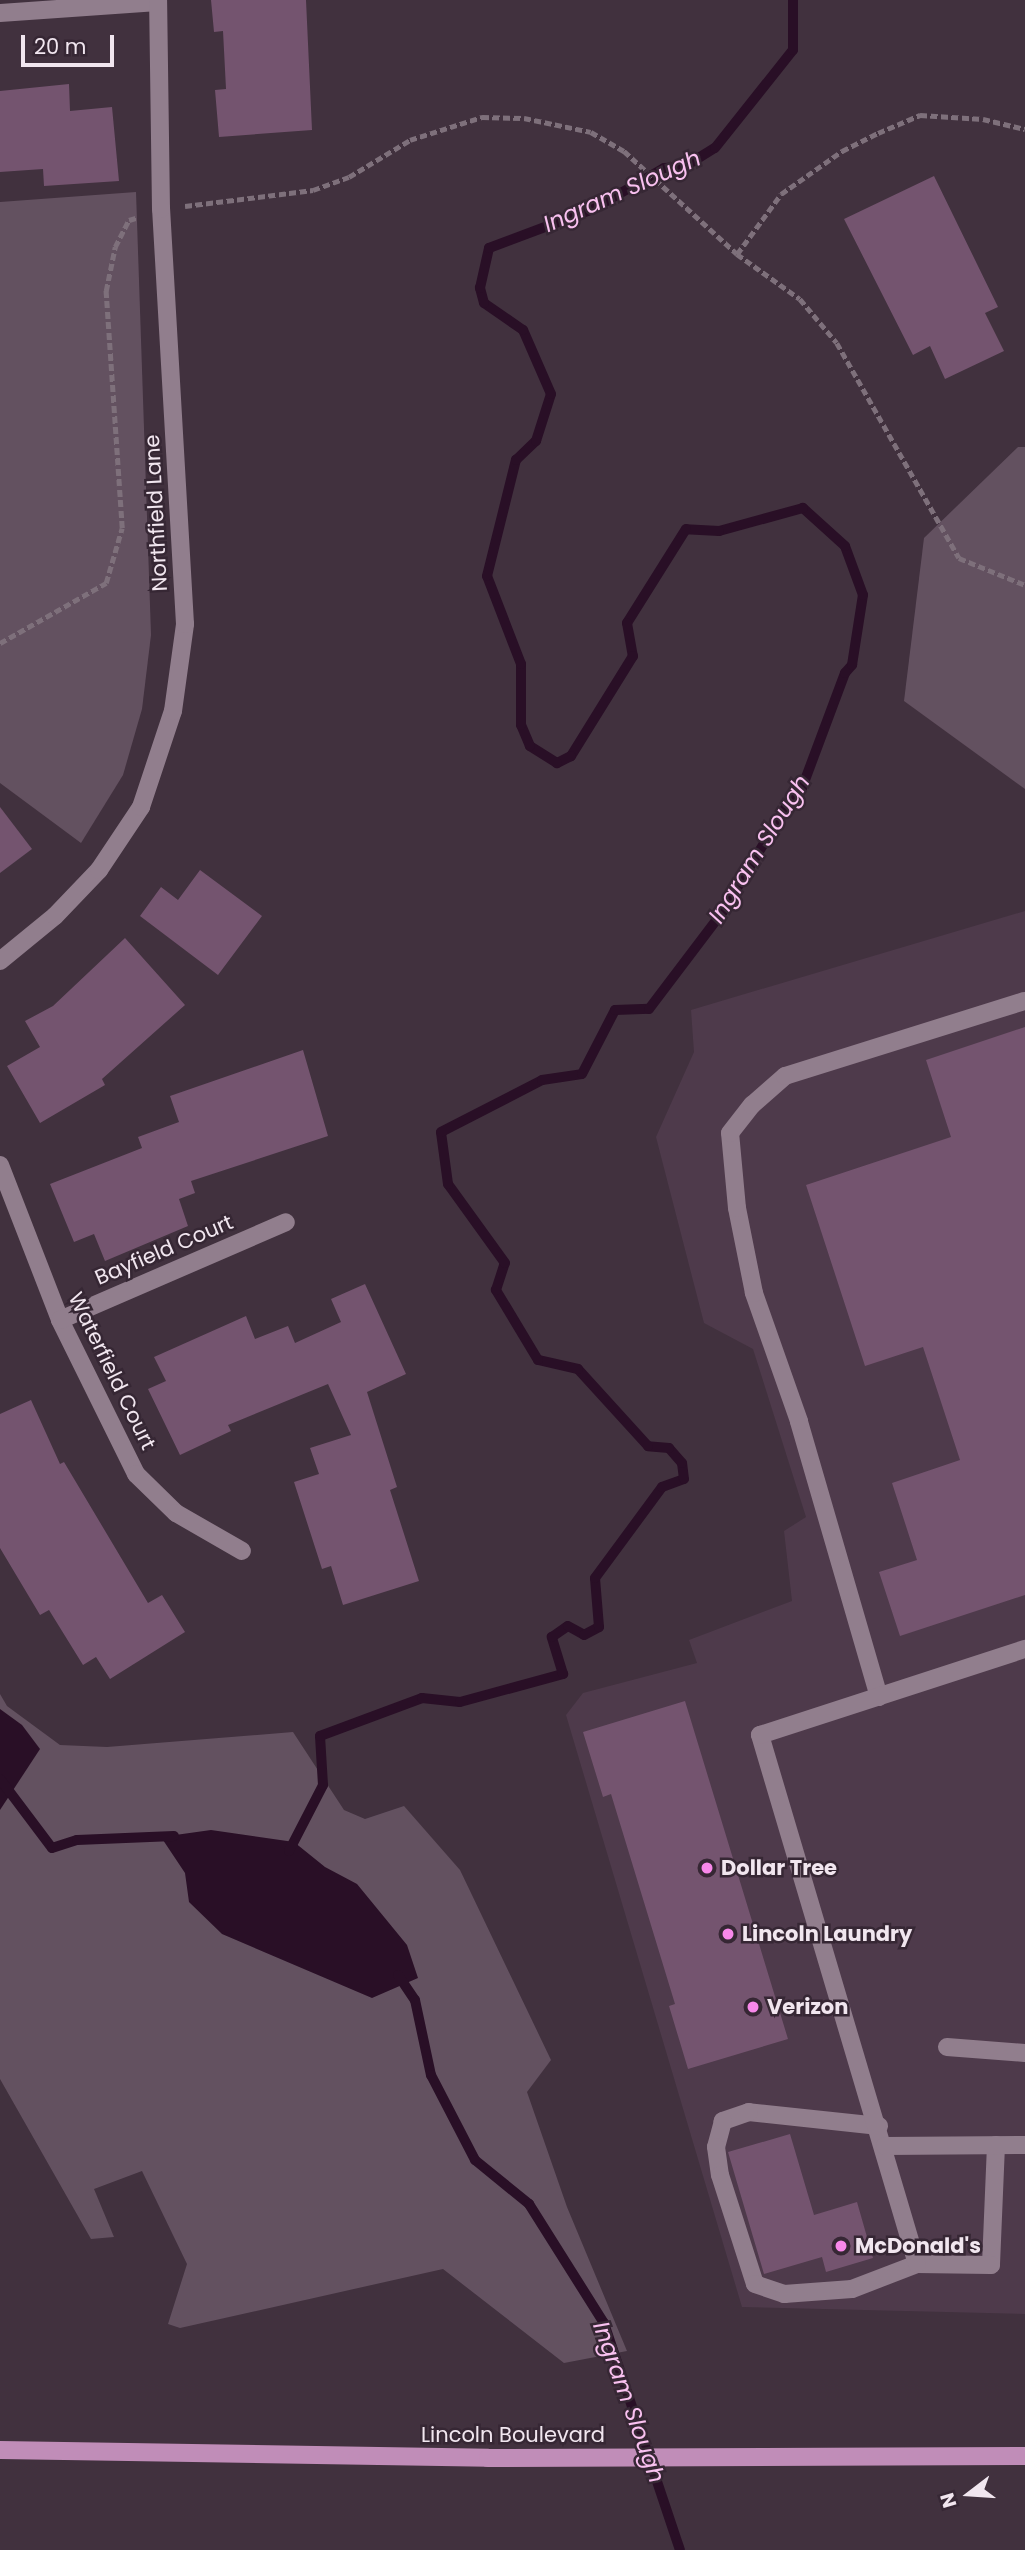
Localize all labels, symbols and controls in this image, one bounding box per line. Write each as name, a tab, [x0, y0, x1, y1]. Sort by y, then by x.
scale bar	[24, 21, 117, 65]
text: 20 m	[34, 32, 87, 61]
water label: Ingram Slough	[539, 144, 705, 238]
street label: Northfield Lane	[139, 434, 173, 592]
water label: Ingram Slough	[702, 770, 816, 928]
street label: Bayfield Court	[91, 1210, 237, 1290]
street label: Waterfield Court	[63, 1288, 161, 1454]
place label: Dollar Tree	[721, 1855, 837, 1881]
marker: Dollar Tree	[699, 1860, 715, 1876]
place label: Lincoln Laundry	[742, 1921, 912, 1947]
marker: Lincoln Laundry	[720, 1926, 736, 1942]
place label: Verizon	[767, 1994, 848, 2020]
marker: Verizon	[745, 1999, 761, 2015]
place label: McDonald's	[855, 2233, 981, 2259]
marker: McDonald's	[833, 2238, 849, 2254]
water label: Ingram Slough	[587, 2318, 671, 2486]
street label: Lincoln Boulevard	[421, 2422, 605, 2448]
north arrow	[934, 2459, 1004, 2529]
text: N	[933, 2490, 963, 2511]

